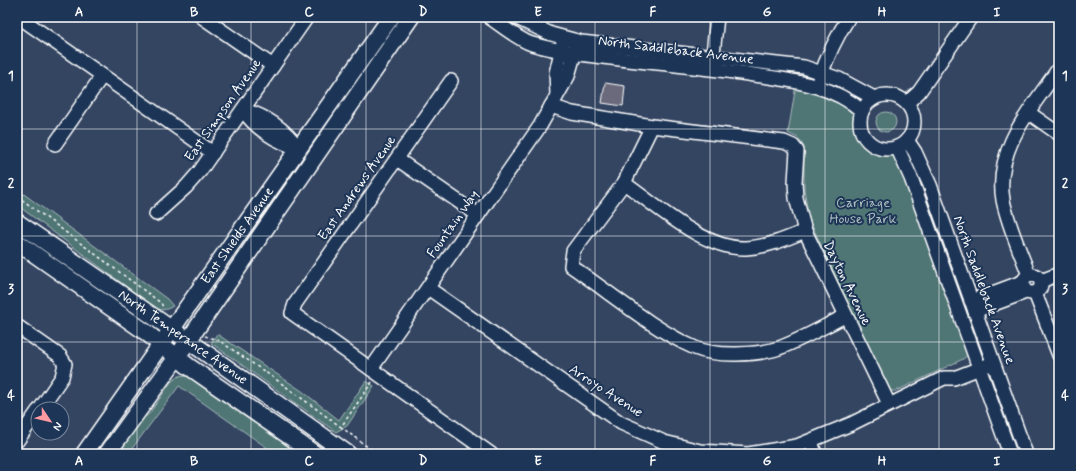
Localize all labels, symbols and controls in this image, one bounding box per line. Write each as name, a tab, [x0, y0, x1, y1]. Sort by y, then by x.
text: A	[75, 4, 83, 21]
text: B	[190, 4, 199, 21]
text: C	[304, 4, 314, 21]
text: D	[419, 4, 428, 21]
text: E	[534, 4, 542, 21]
text: F	[650, 4, 657, 21]
text: G	[763, 4, 772, 21]
text: H	[878, 4, 887, 21]
text: I	[994, 4, 1001, 21]
street label: North Saddleback Avenue	[597, 32, 755, 68]
street label: East Simpson Avenue	[181, 54, 266, 165]
text: 1	[8, 68, 14, 85]
text: 1	[1062, 68, 1068, 85]
street label: East Andrews Avenue	[314, 131, 400, 244]
text: 2	[8, 175, 15, 192]
text: 2	[1062, 175, 1069, 192]
street label: East Shields Avenue	[197, 183, 278, 288]
street label: Fountain Way	[423, 186, 483, 262]
park label: Carriage House Park	[829, 194, 897, 228]
street label: North Saddleback Avenue	[949, 213, 1019, 367]
street label: Dayton Avenue	[819, 238, 875, 329]
text: 3	[8, 281, 14, 298]
text: 3	[1062, 281, 1068, 298]
street label: North Temperance Avenue	[115, 286, 251, 389]
street label: Arroyo Avenue	[566, 360, 646, 422]
text: 4	[7, 388, 15, 405]
text: 4	[1061, 388, 1069, 405]
north arrow	[30, 401, 70, 441]
text: N	[50, 419, 65, 433]
text: A	[75, 453, 83, 470]
text: B	[190, 453, 199, 470]
text: C	[304, 453, 314, 470]
text: D	[419, 453, 428, 470]
text: E	[534, 453, 542, 470]
text: F	[650, 453, 657, 470]
text: G	[763, 453, 772, 470]
text: H	[878, 453, 887, 470]
text: I	[994, 453, 1001, 470]

